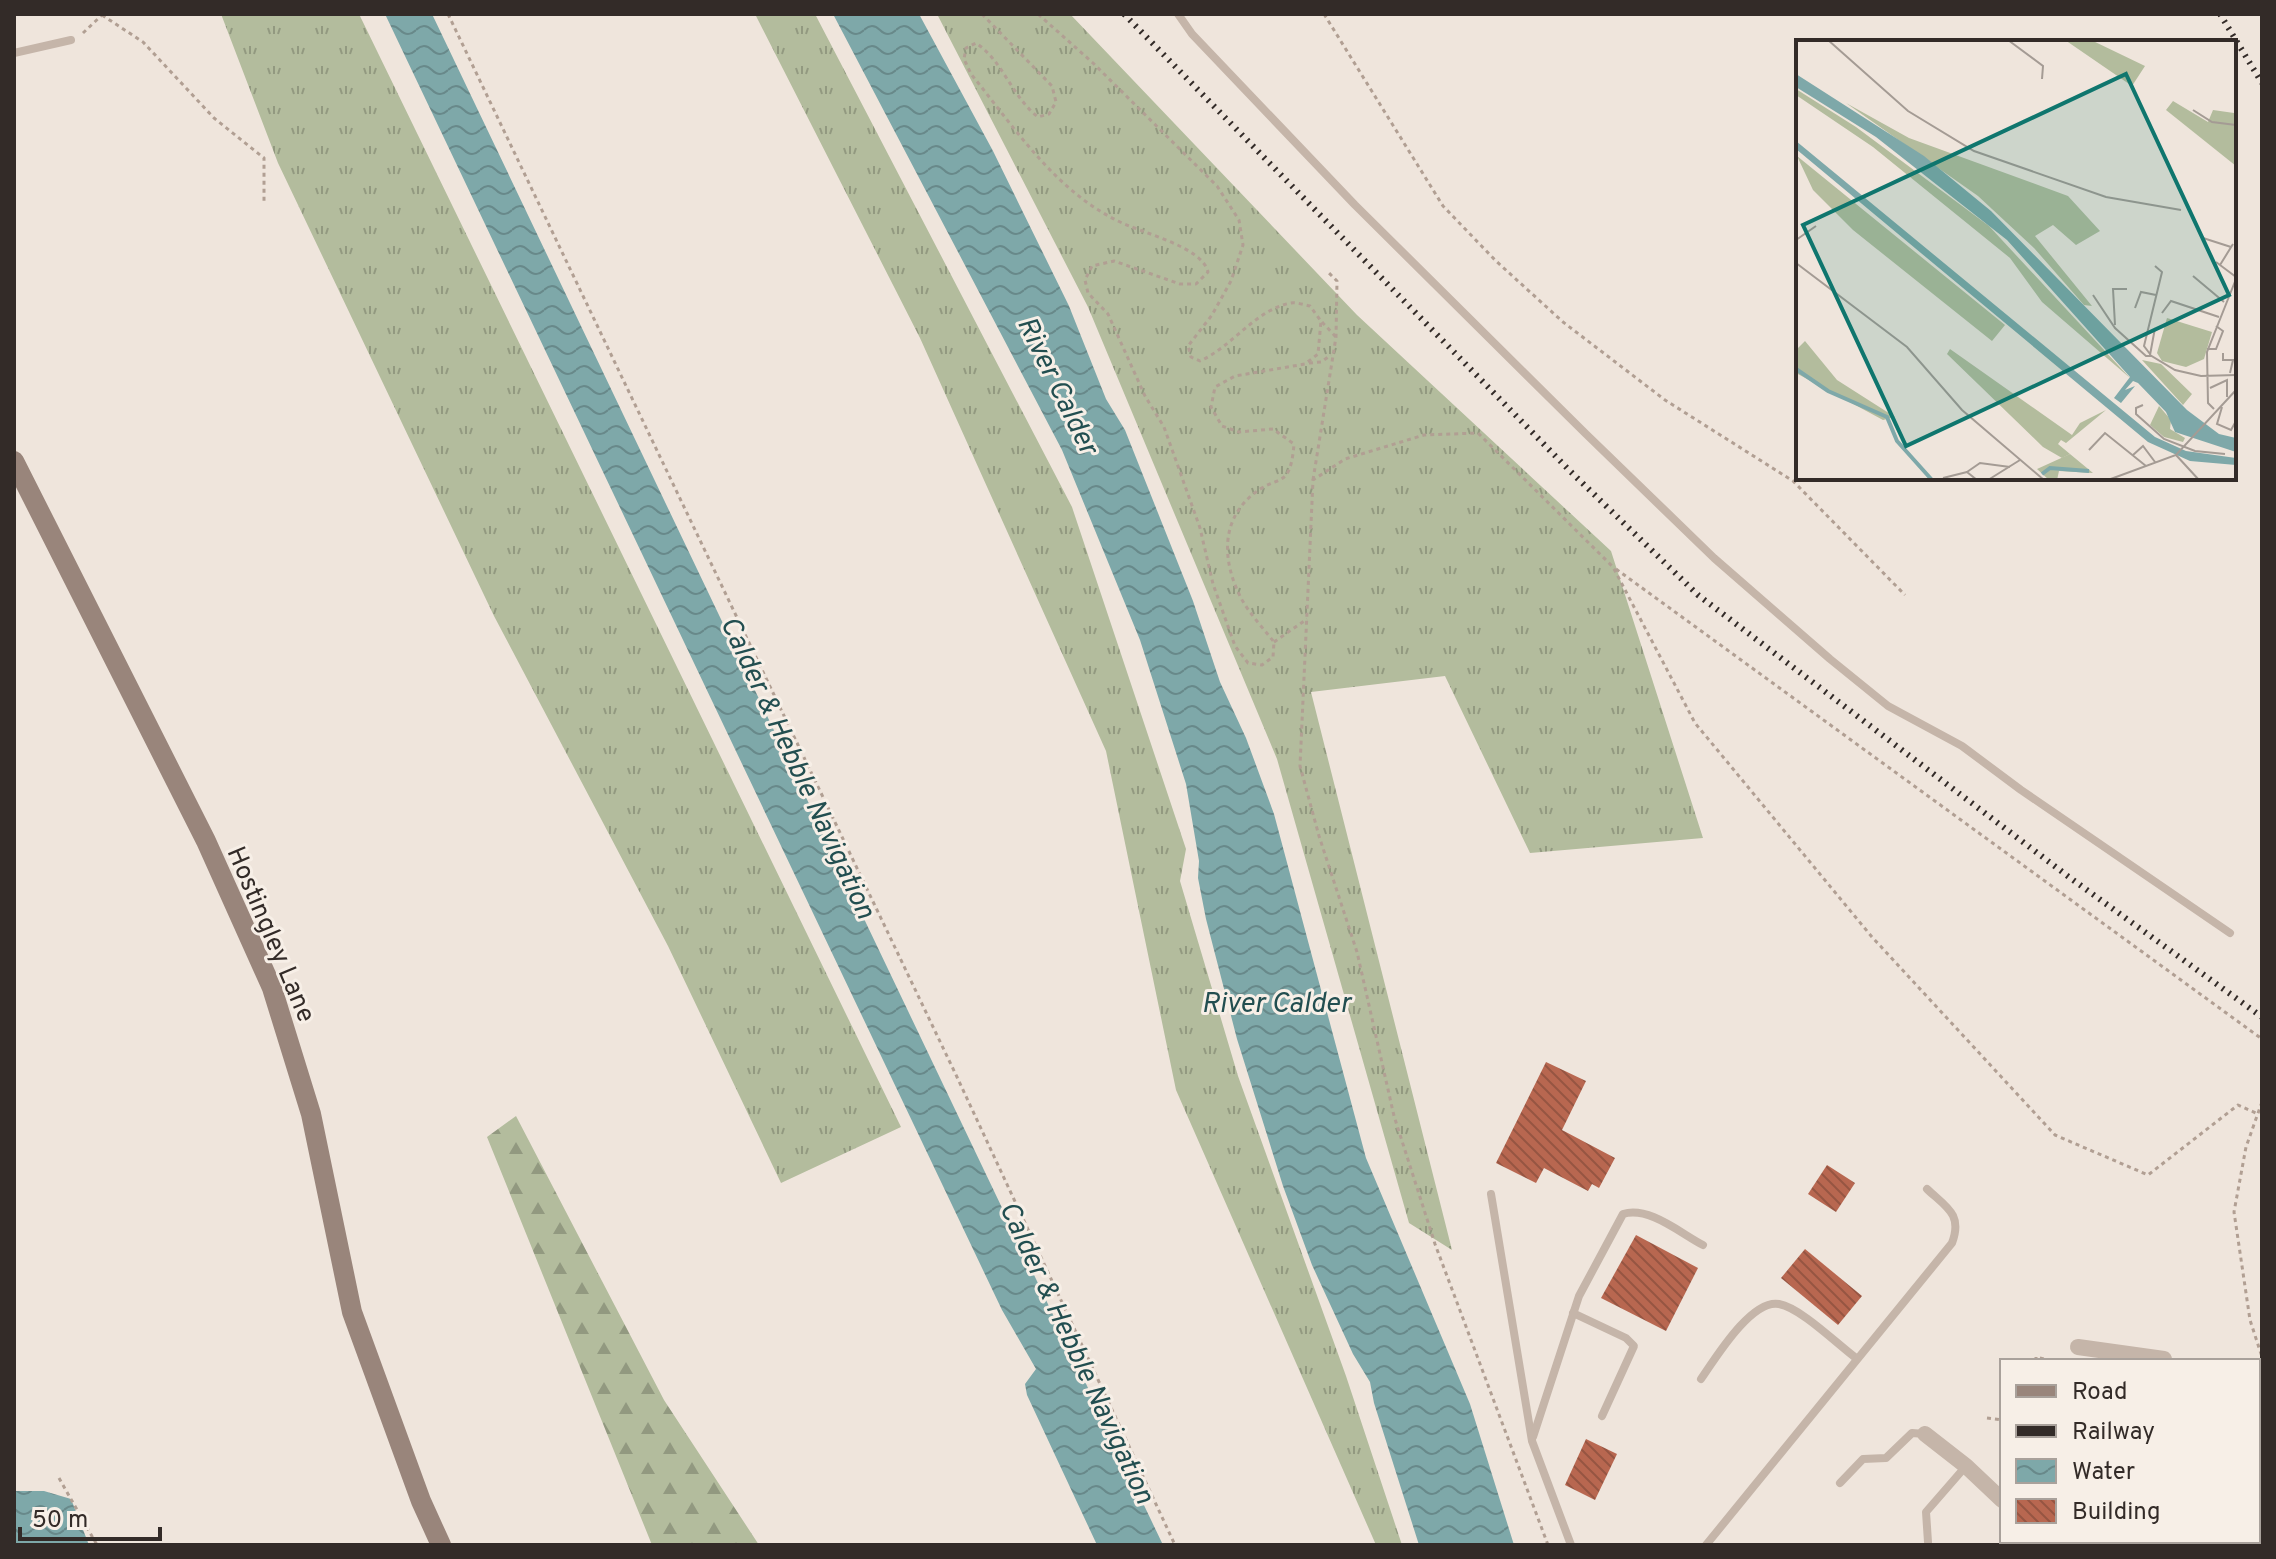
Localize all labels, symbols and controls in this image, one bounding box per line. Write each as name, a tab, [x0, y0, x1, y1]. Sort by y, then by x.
inset map	[1796, 40, 2236, 480]
water label: River Calder	[1007, 311, 1106, 463]
water label: Calder & Hebble Navigation	[710, 611, 882, 925]
street label: Hostingley Lane	[218, 842, 322, 1028]
water label: River Calder	[1201, 987, 1353, 1023]
water label: Calder & Hebble Navigation	[989, 1196, 1161, 1510]
legend	[2000, 1359, 2260, 1543]
text: Road	[2072, 1378, 2128, 1408]
text: Railway	[2072, 1418, 2155, 1448]
text: Water	[2072, 1458, 2135, 1488]
scale bar	[20, 1491, 160, 1541]
text: Building	[2072, 1498, 2161, 1528]
text: 50 m	[32, 1506, 88, 1536]

